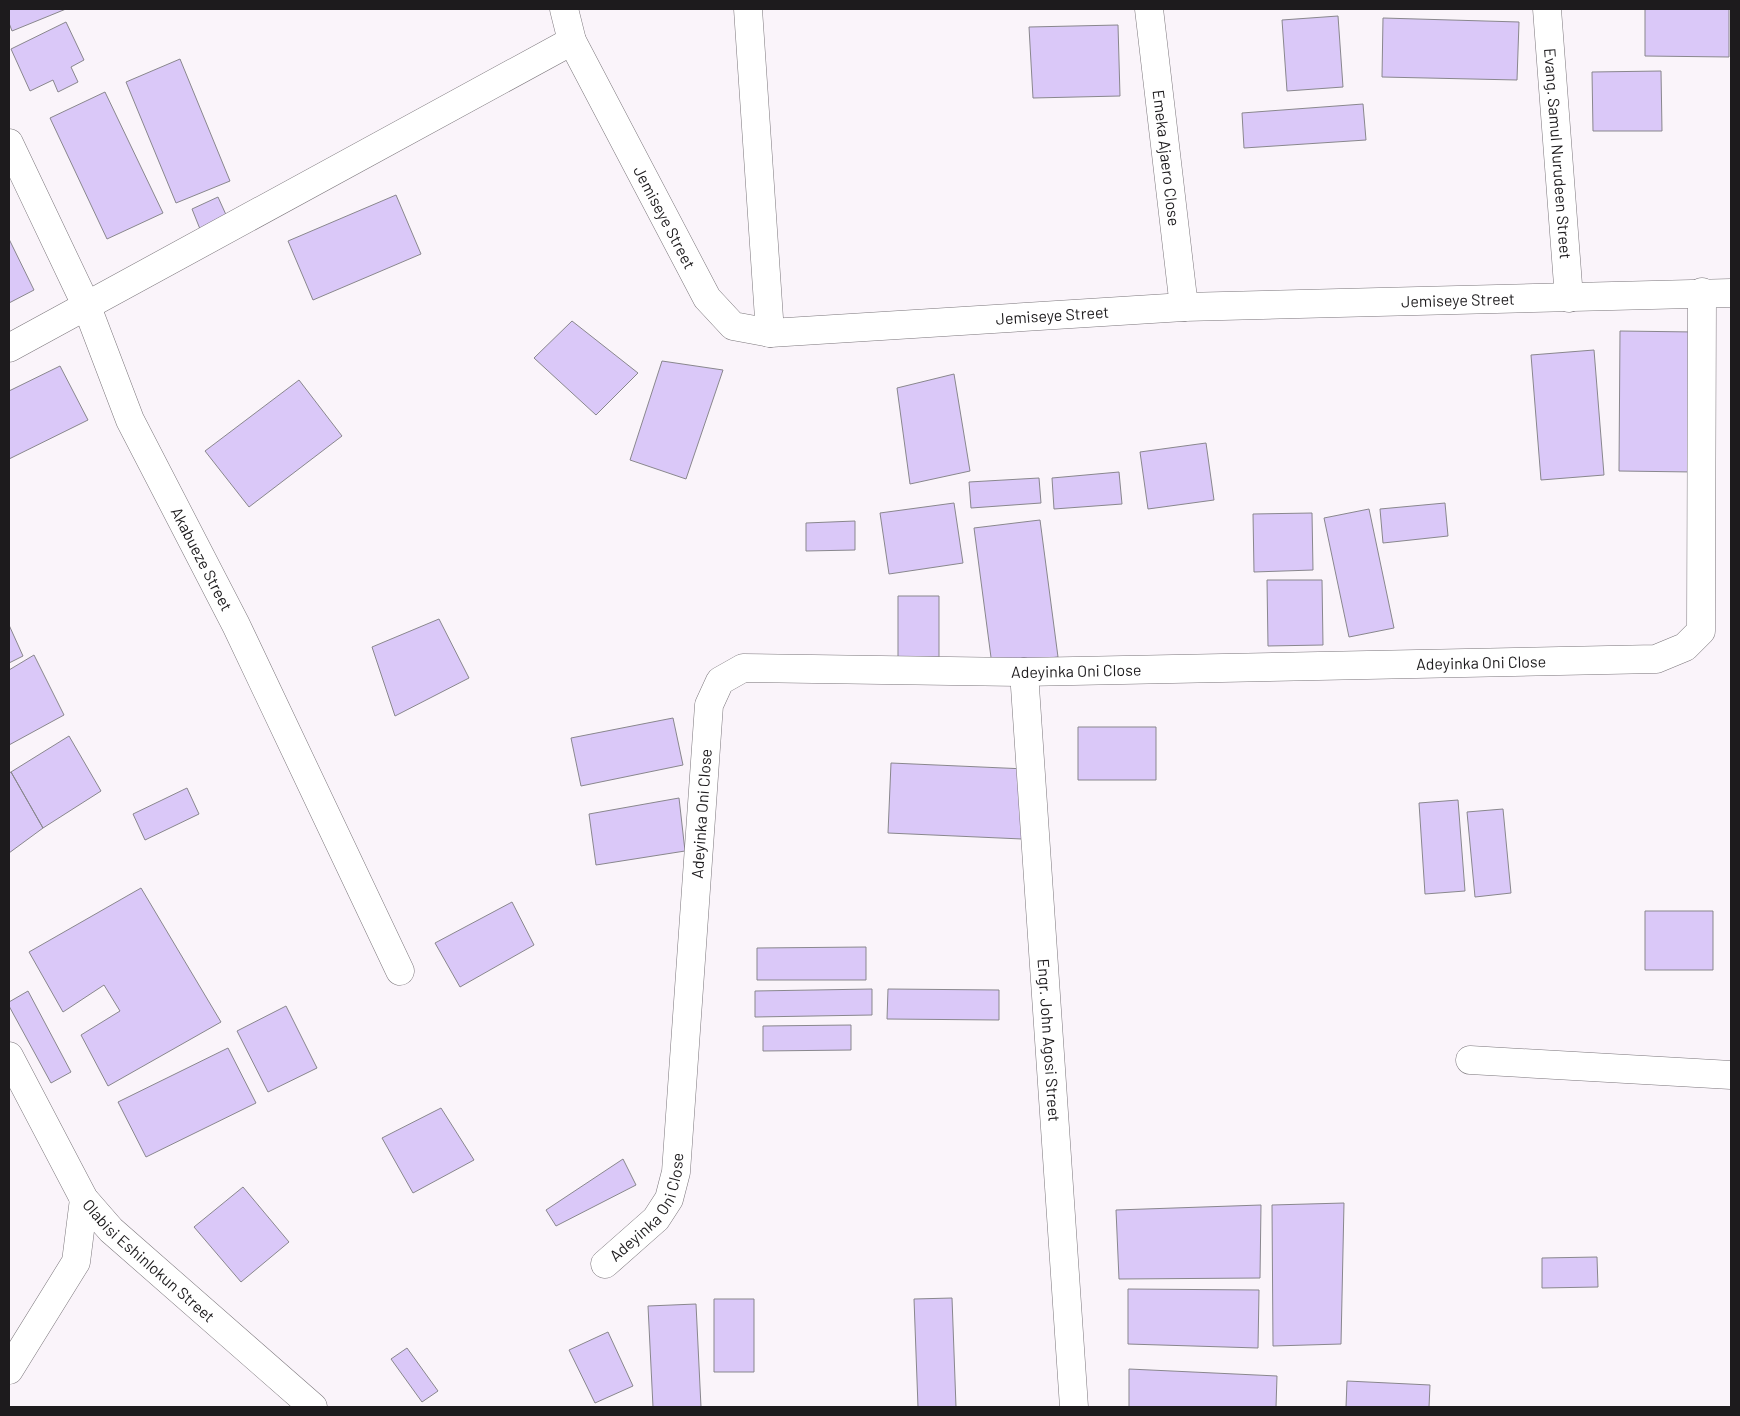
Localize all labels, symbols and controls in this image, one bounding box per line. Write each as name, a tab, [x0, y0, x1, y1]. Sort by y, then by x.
street label: Evang. Samul Nurudeen Street	[1541, 47, 1576, 260]
street label: Emeka Ajaero Close	[1150, 89, 1184, 227]
street label: Jemiseye Street	[630, 162, 700, 272]
street label: Jemiseye Street	[1401, 289, 1515, 310]
street label: Jemiseye Street	[995, 302, 1110, 328]
street label: Akabueze Street	[168, 504, 237, 614]
street label: Adeyinka Oni Close	[1416, 651, 1546, 673]
street label: Adeyinka Oni Close	[1011, 660, 1141, 681]
street label: Adeyinka Oni Close	[687, 748, 715, 879]
street label: Engr. John Agosi Street	[1035, 958, 1065, 1122]
street label: Adeyinka Oni Close	[605, 1152, 686, 1265]
street label: Olabisi Eshinlokun Street	[79, 1195, 219, 1326]

